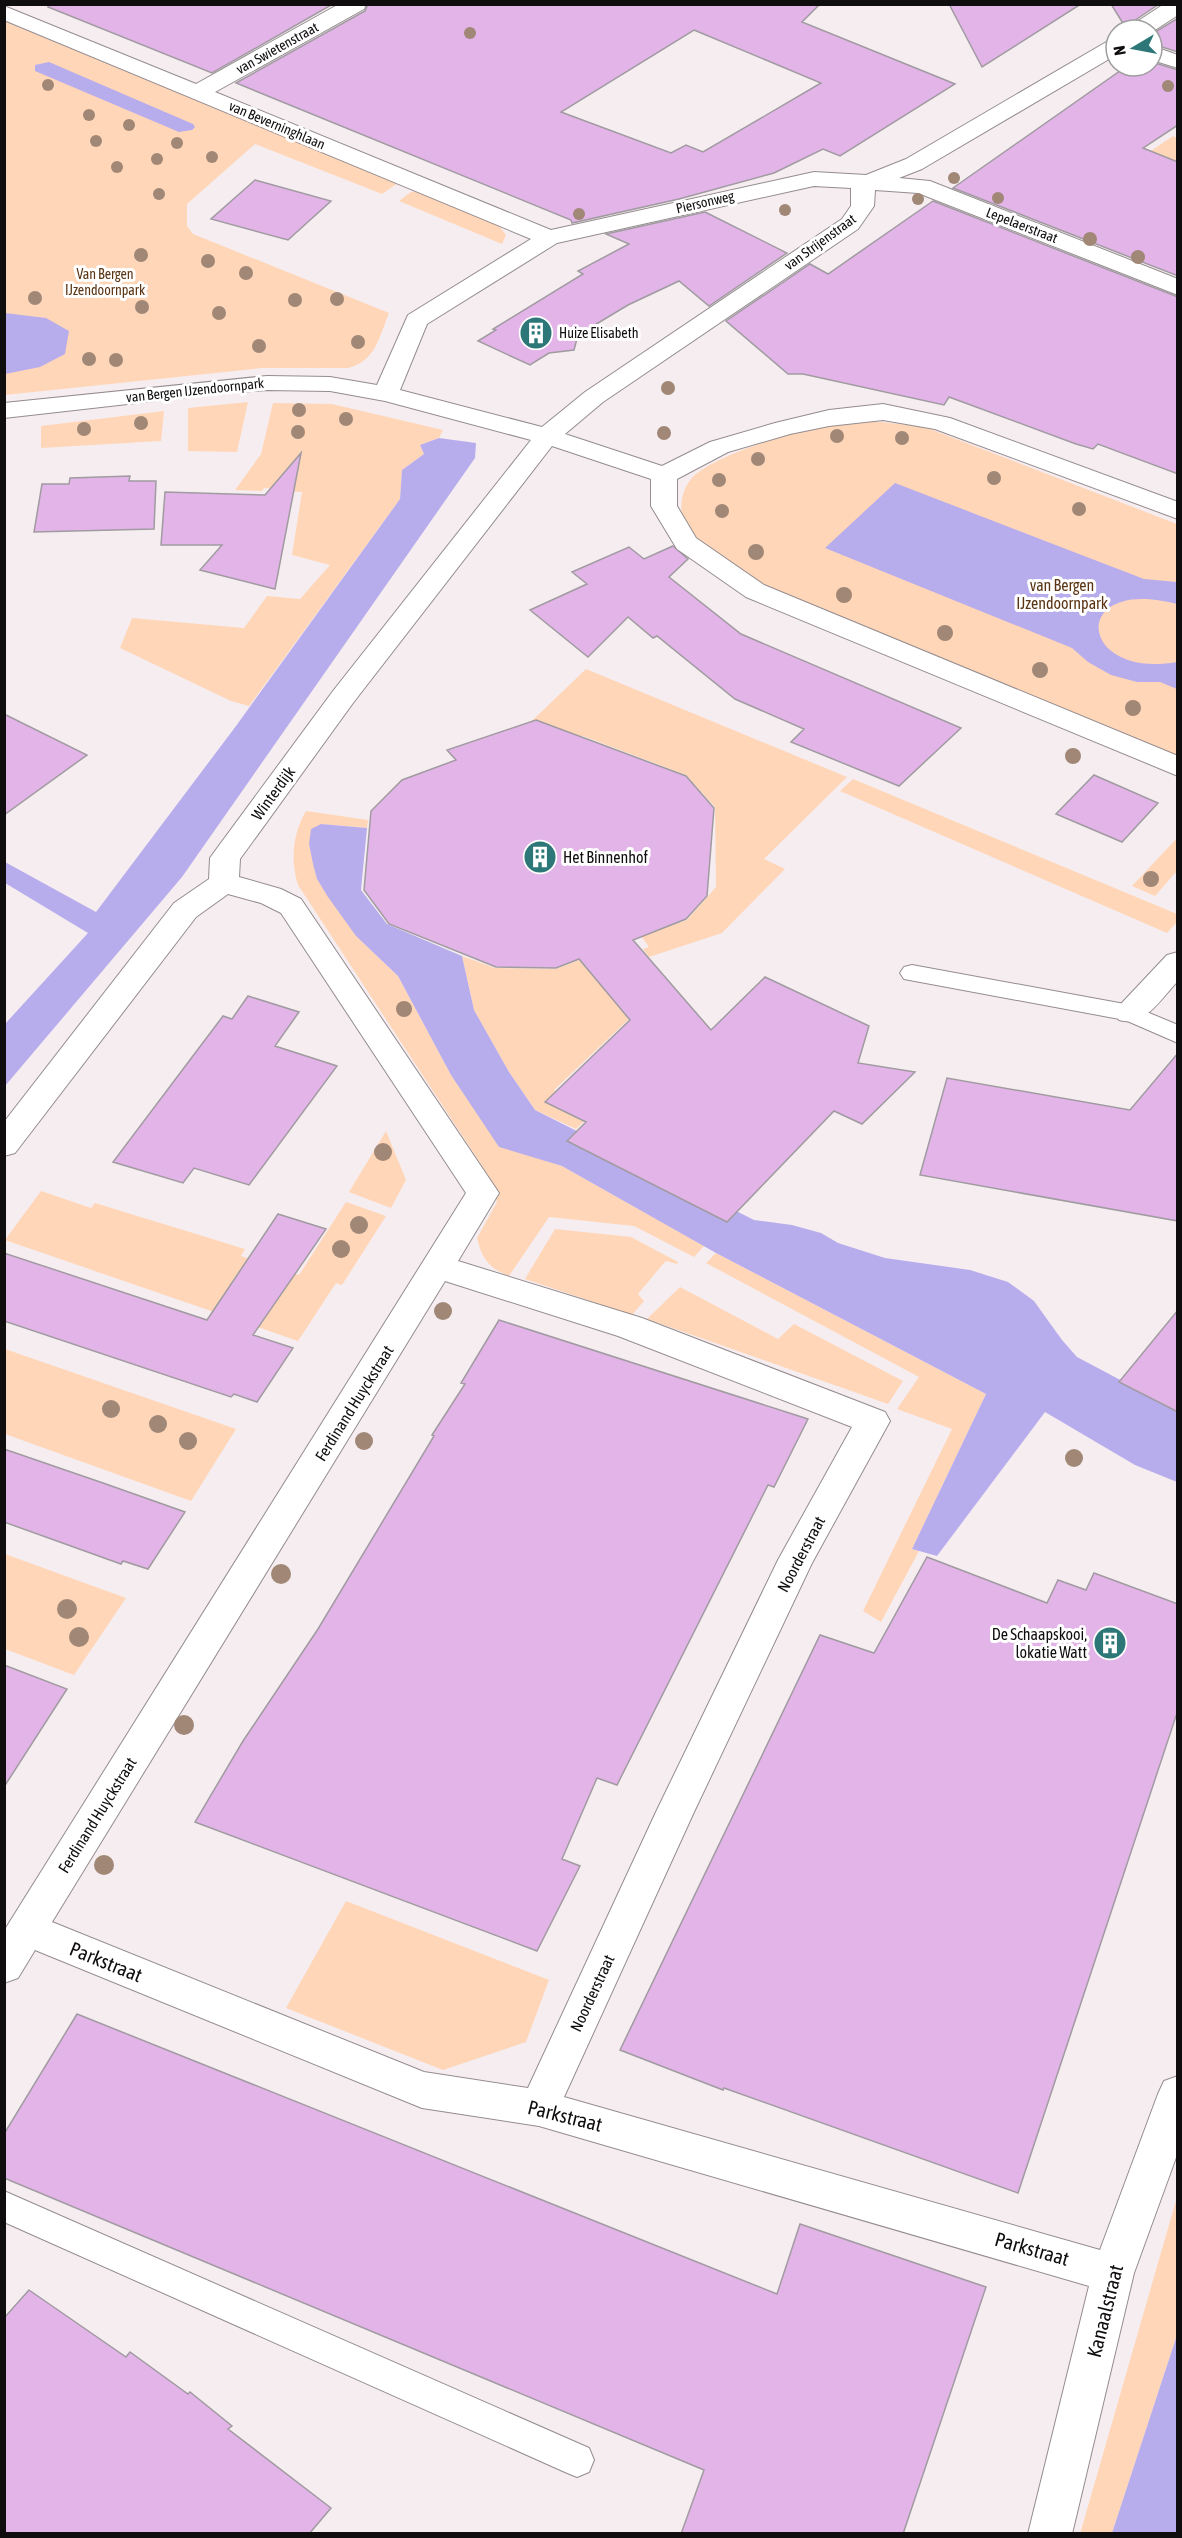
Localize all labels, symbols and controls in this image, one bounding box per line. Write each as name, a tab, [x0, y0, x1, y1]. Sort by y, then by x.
north arrow	[1104, 18, 1164, 78]
street label: van Swietenstraat	[233, 19, 321, 77]
text: N	[1110, 44, 1129, 57]
street label: van Beverninghlaan	[226, 98, 328, 152]
street label: Piersonweg	[674, 188, 736, 216]
street label: Lepelaerstraat	[984, 204, 1060, 246]
street label: van Strijenstraat	[781, 211, 859, 273]
park label: Van Bergen IJzendoornpark	[65, 266, 145, 298]
building icon: Huize Elisabeth	[518, 315, 554, 351]
place label: Huize Elisabeth	[559, 325, 638, 341]
street label: van Bergen IJzendoornpark	[125, 375, 265, 405]
park label: van Bergen IJzendoornpark	[1016, 576, 1108, 613]
street label: Winterdijk	[248, 763, 299, 824]
building icon: Het Binnenhof	[522, 839, 558, 875]
place label: Het Binnenhof	[563, 848, 648, 866]
street label: Ferdinand Huyckstraat	[311, 1342, 398, 1465]
street label: Noorderstraat	[774, 1513, 829, 1595]
place label: De Schaapskooi, lokatie Watt	[992, 1625, 1087, 1661]
building icon: De Schaapskooi, lokatie Watt	[1092, 1625, 1128, 1661]
street label: Ferdinand Huyckstraat	[54, 1754, 141, 1877]
street label: Parkstraat	[67, 1937, 146, 1987]
street label: Noorderstraat	[566, 1951, 618, 2034]
street label: Parkstraat	[525, 2095, 605, 2136]
street label: Parkstraat	[992, 2227, 1072, 2270]
street label: Kanaalstraat	[1082, 2262, 1127, 2360]

